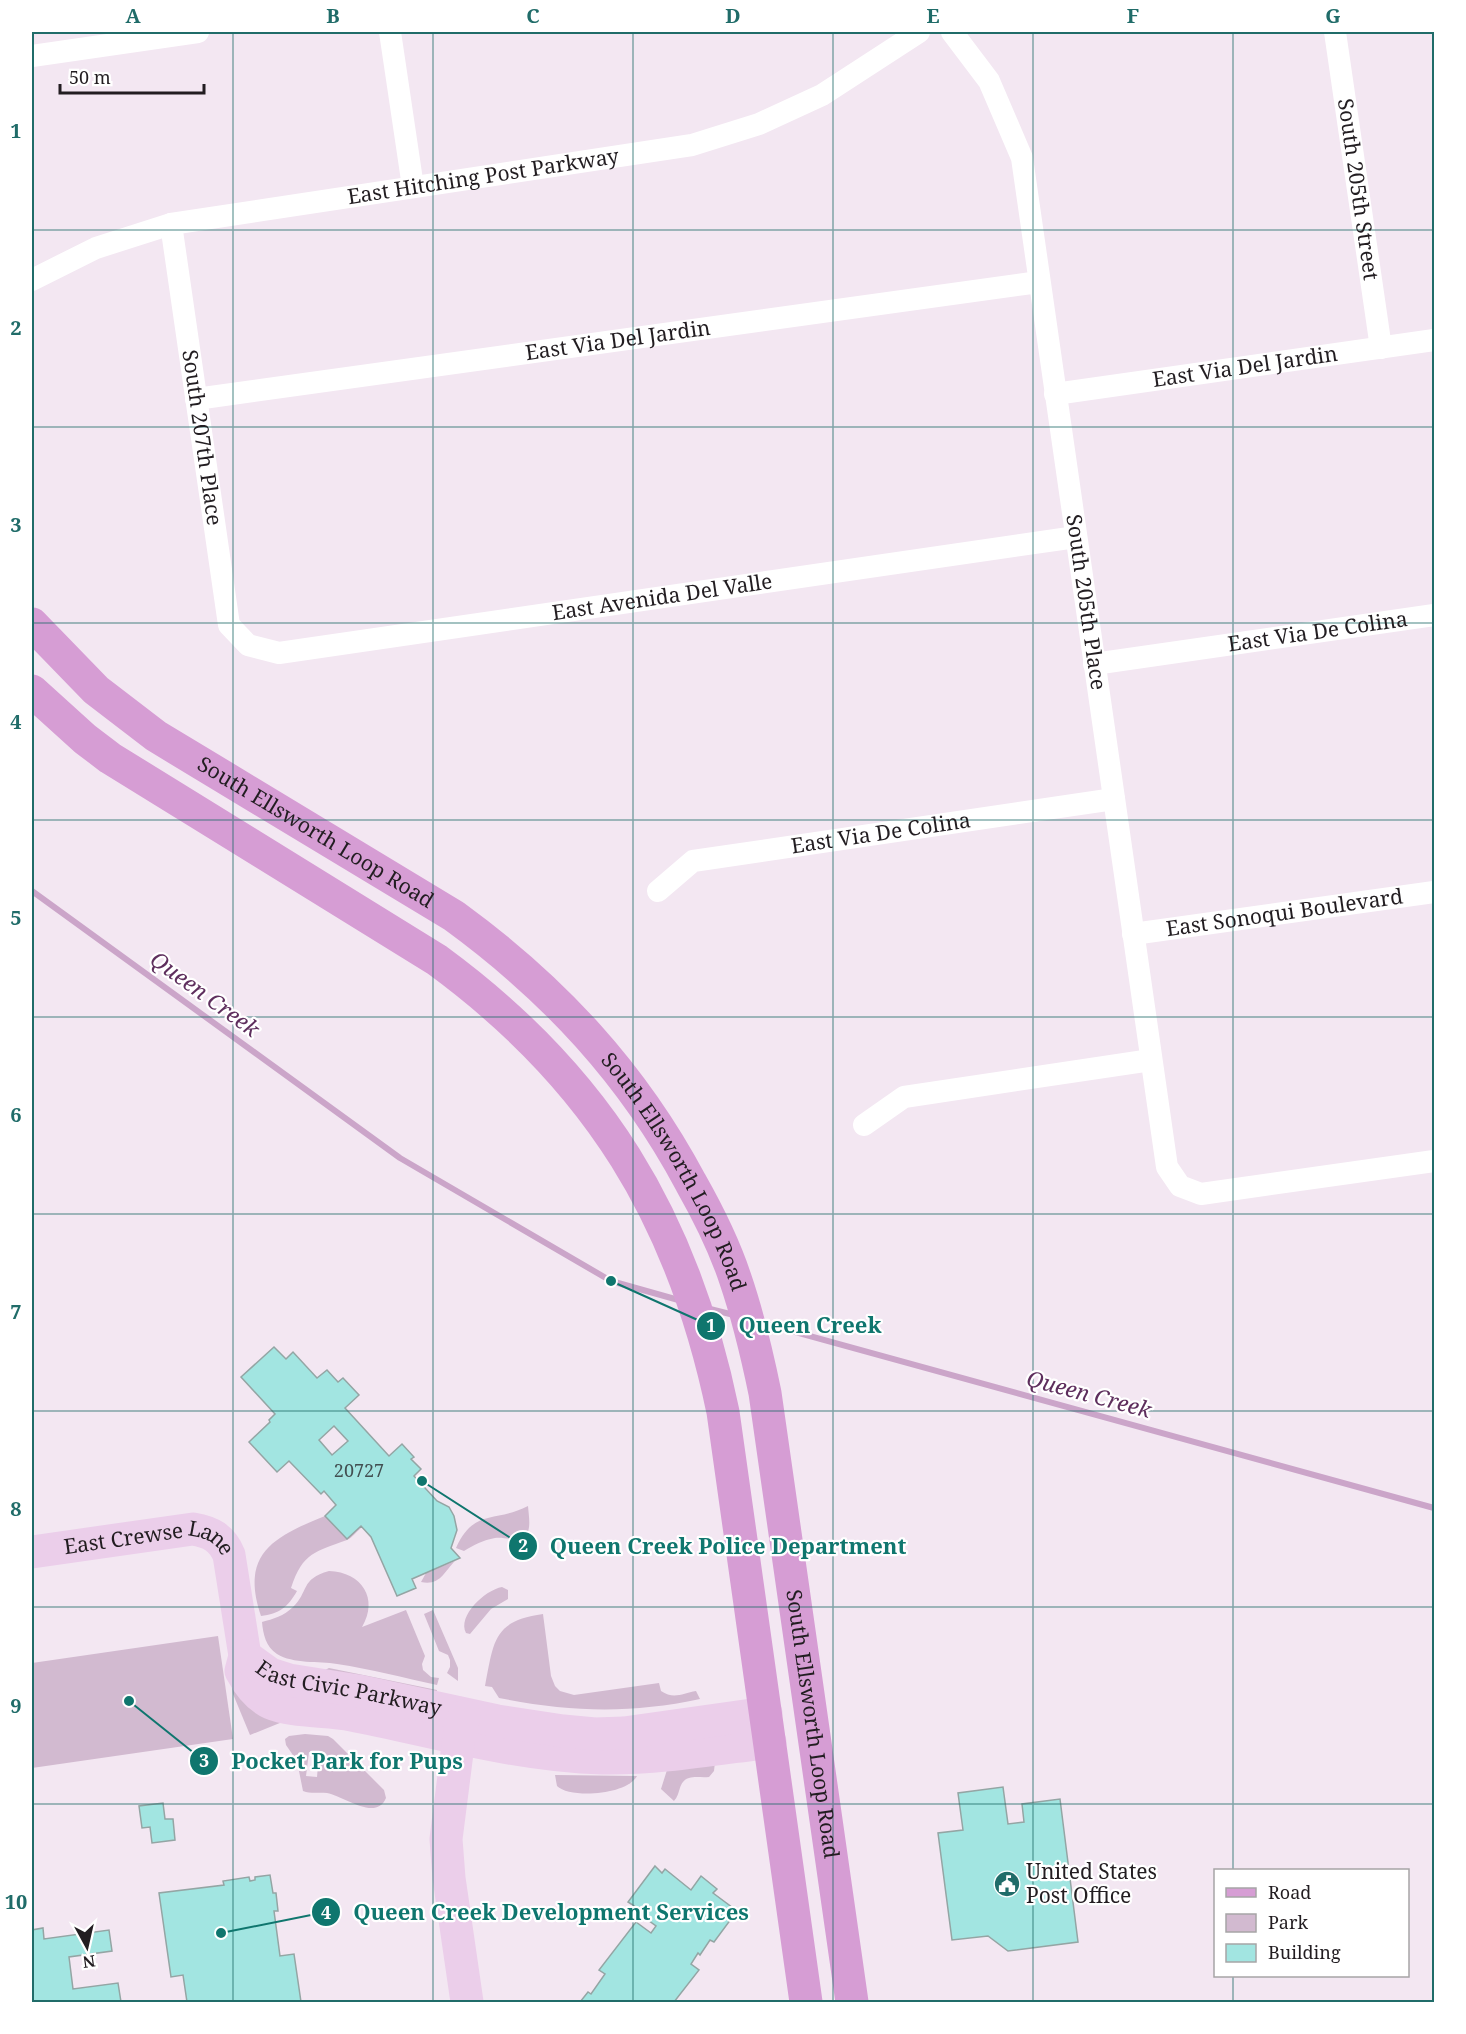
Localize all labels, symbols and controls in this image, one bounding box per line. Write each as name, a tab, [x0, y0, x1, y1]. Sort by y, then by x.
text: A	[125, 2, 141, 29]
text: B	[326, 2, 340, 29]
text: C	[526, 2, 540, 29]
text: D	[725, 2, 741, 29]
text: E	[926, 2, 940, 29]
text: F	[1127, 2, 1139, 29]
text: G	[1325, 2, 1341, 29]
scale bar	[60, 57, 204, 95]
text: 50 m	[69, 65, 111, 89]
street label: South 205th Street	[1332, 97, 1386, 282]
text: 1	[10, 117, 22, 144]
street label: East Hitching Post Parkway	[345, 141, 621, 210]
street label: East Via Del Jardin	[524, 313, 712, 366]
text: 2	[10, 314, 22, 341]
street label: East Via Del Jardin	[1151, 339, 1339, 393]
street label: South 207th Place	[176, 348, 229, 527]
text: 3	[10, 511, 22, 538]
street label: South 205th Place	[1060, 512, 1113, 692]
street label: East Avenida Del Valle	[550, 566, 774, 626]
street label: East Via De Colina	[1226, 604, 1409, 658]
text: 4	[10, 708, 22, 735]
street label: South Ellsworth Loop Road	[193, 749, 440, 914]
street label: East Via De Colina	[789, 805, 972, 859]
street label: East Sonoqui Boulevard	[1164, 881, 1405, 942]
text: 5	[10, 904, 22, 931]
water label: Queen Creek	[145, 943, 267, 1044]
street label: South Ellsworth Loop Road	[595, 1046, 753, 1295]
text: 6	[10, 1101, 22, 1128]
text: 7	[10, 1298, 22, 1325]
callout: Queen Creek	[696, 1306, 893, 1346]
text: Queen Creek	[739, 1309, 881, 1339]
text: 1	[706, 1313, 716, 1337]
water label: Queen Creek	[1024, 1362, 1156, 1424]
house number: 20727	[334, 1458, 384, 1482]
text: 8	[10, 1495, 22, 1522]
street label: East Crewse Lane	[62, 1513, 242, 1560]
callout: Queen Creek Police Department	[508, 1526, 919, 1566]
text: Queen Creek Police Department	[550, 1530, 906, 1560]
text: 2	[518, 1533, 528, 1557]
street label: South Ellsworth Loop Road	[780, 1588, 846, 1860]
street label: East Civic Parkway	[250, 1653, 445, 1722]
text: 9	[10, 1692, 22, 1719]
callout: Pocket Park for Pups	[189, 1741, 475, 1781]
text: Pocket Park for Pups	[231, 1745, 463, 1775]
text: 3	[199, 1748, 209, 1772]
place label: United States Post Office	[1026, 1857, 1157, 1909]
public building icon: United States Post Office	[992, 1869, 1022, 1899]
legend	[1214, 1869, 1409, 1977]
text: Road	[1268, 1880, 1311, 1904]
text: 10	[5, 1888, 27, 1915]
callout: Queen Creek Development Services	[311, 1892, 761, 1932]
text: Queen Creek Development Services	[353, 1896, 749, 1926]
text: 4	[321, 1900, 331, 1924]
text: Park	[1268, 1910, 1308, 1934]
north arrow	[57, 1917, 117, 1977]
text: Building	[1268, 1940, 1341, 1964]
text: N	[81, 1950, 97, 1974]

